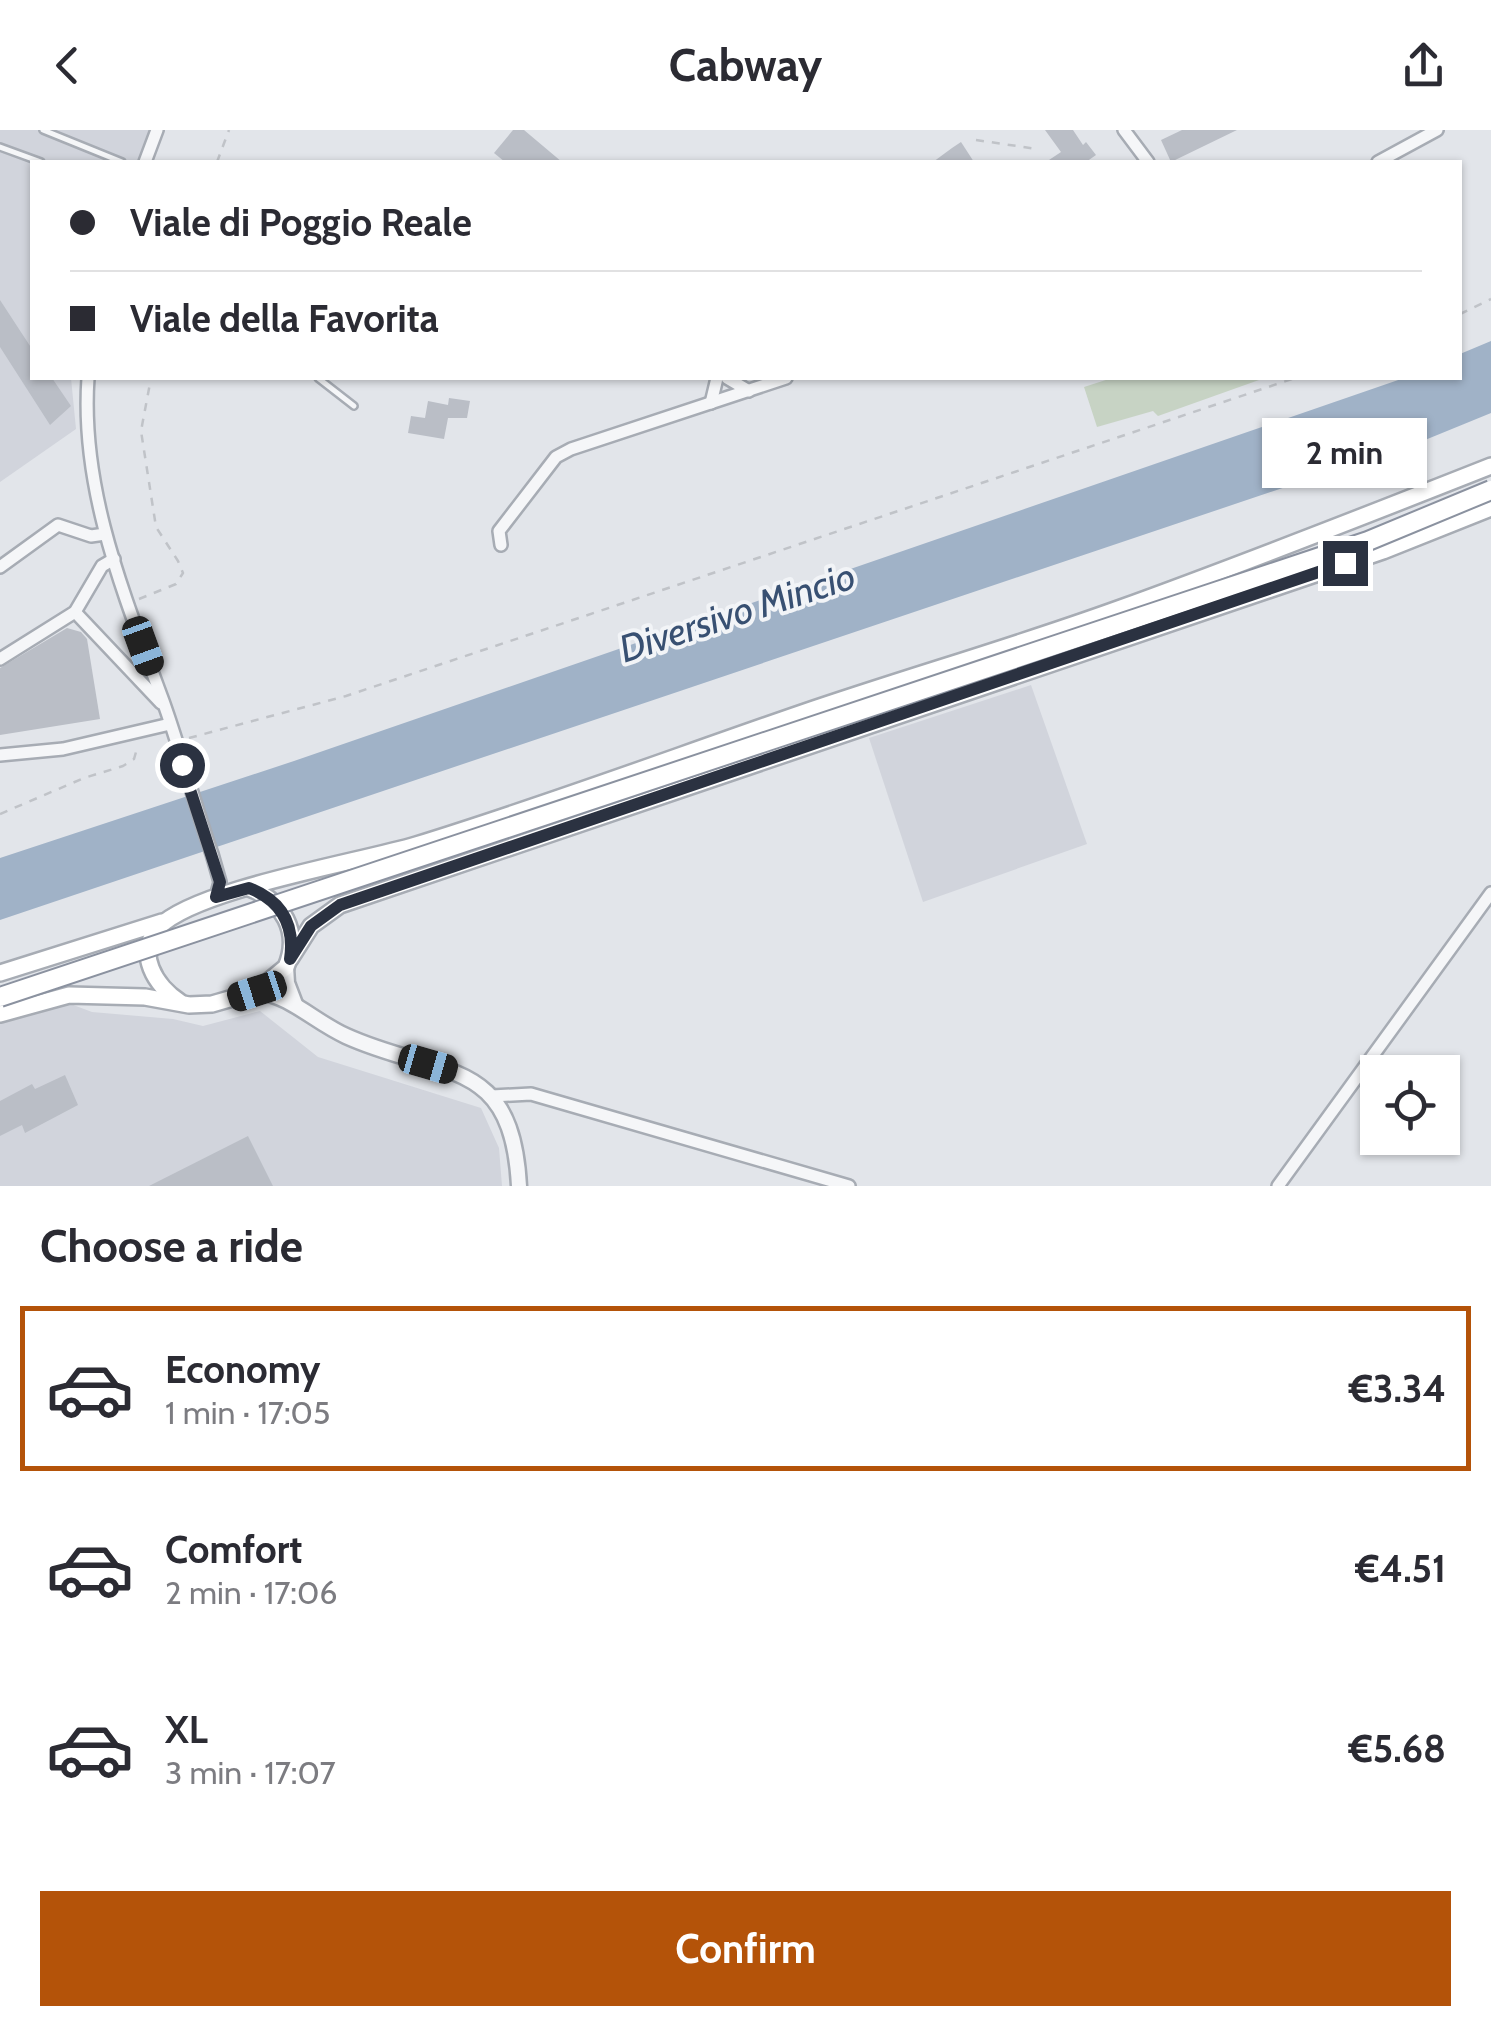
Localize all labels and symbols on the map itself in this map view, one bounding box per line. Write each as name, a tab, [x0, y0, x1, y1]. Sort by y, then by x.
callout: 2 min	[1262, 418, 1428, 488]
route end	[1323, 541, 1368, 586]
water label: Diversivo Mincio	[613, 552, 861, 672]
car	[119, 613, 167, 679]
route start	[160, 743, 205, 788]
car	[224, 967, 290, 1015]
car	[395, 1041, 461, 1087]

